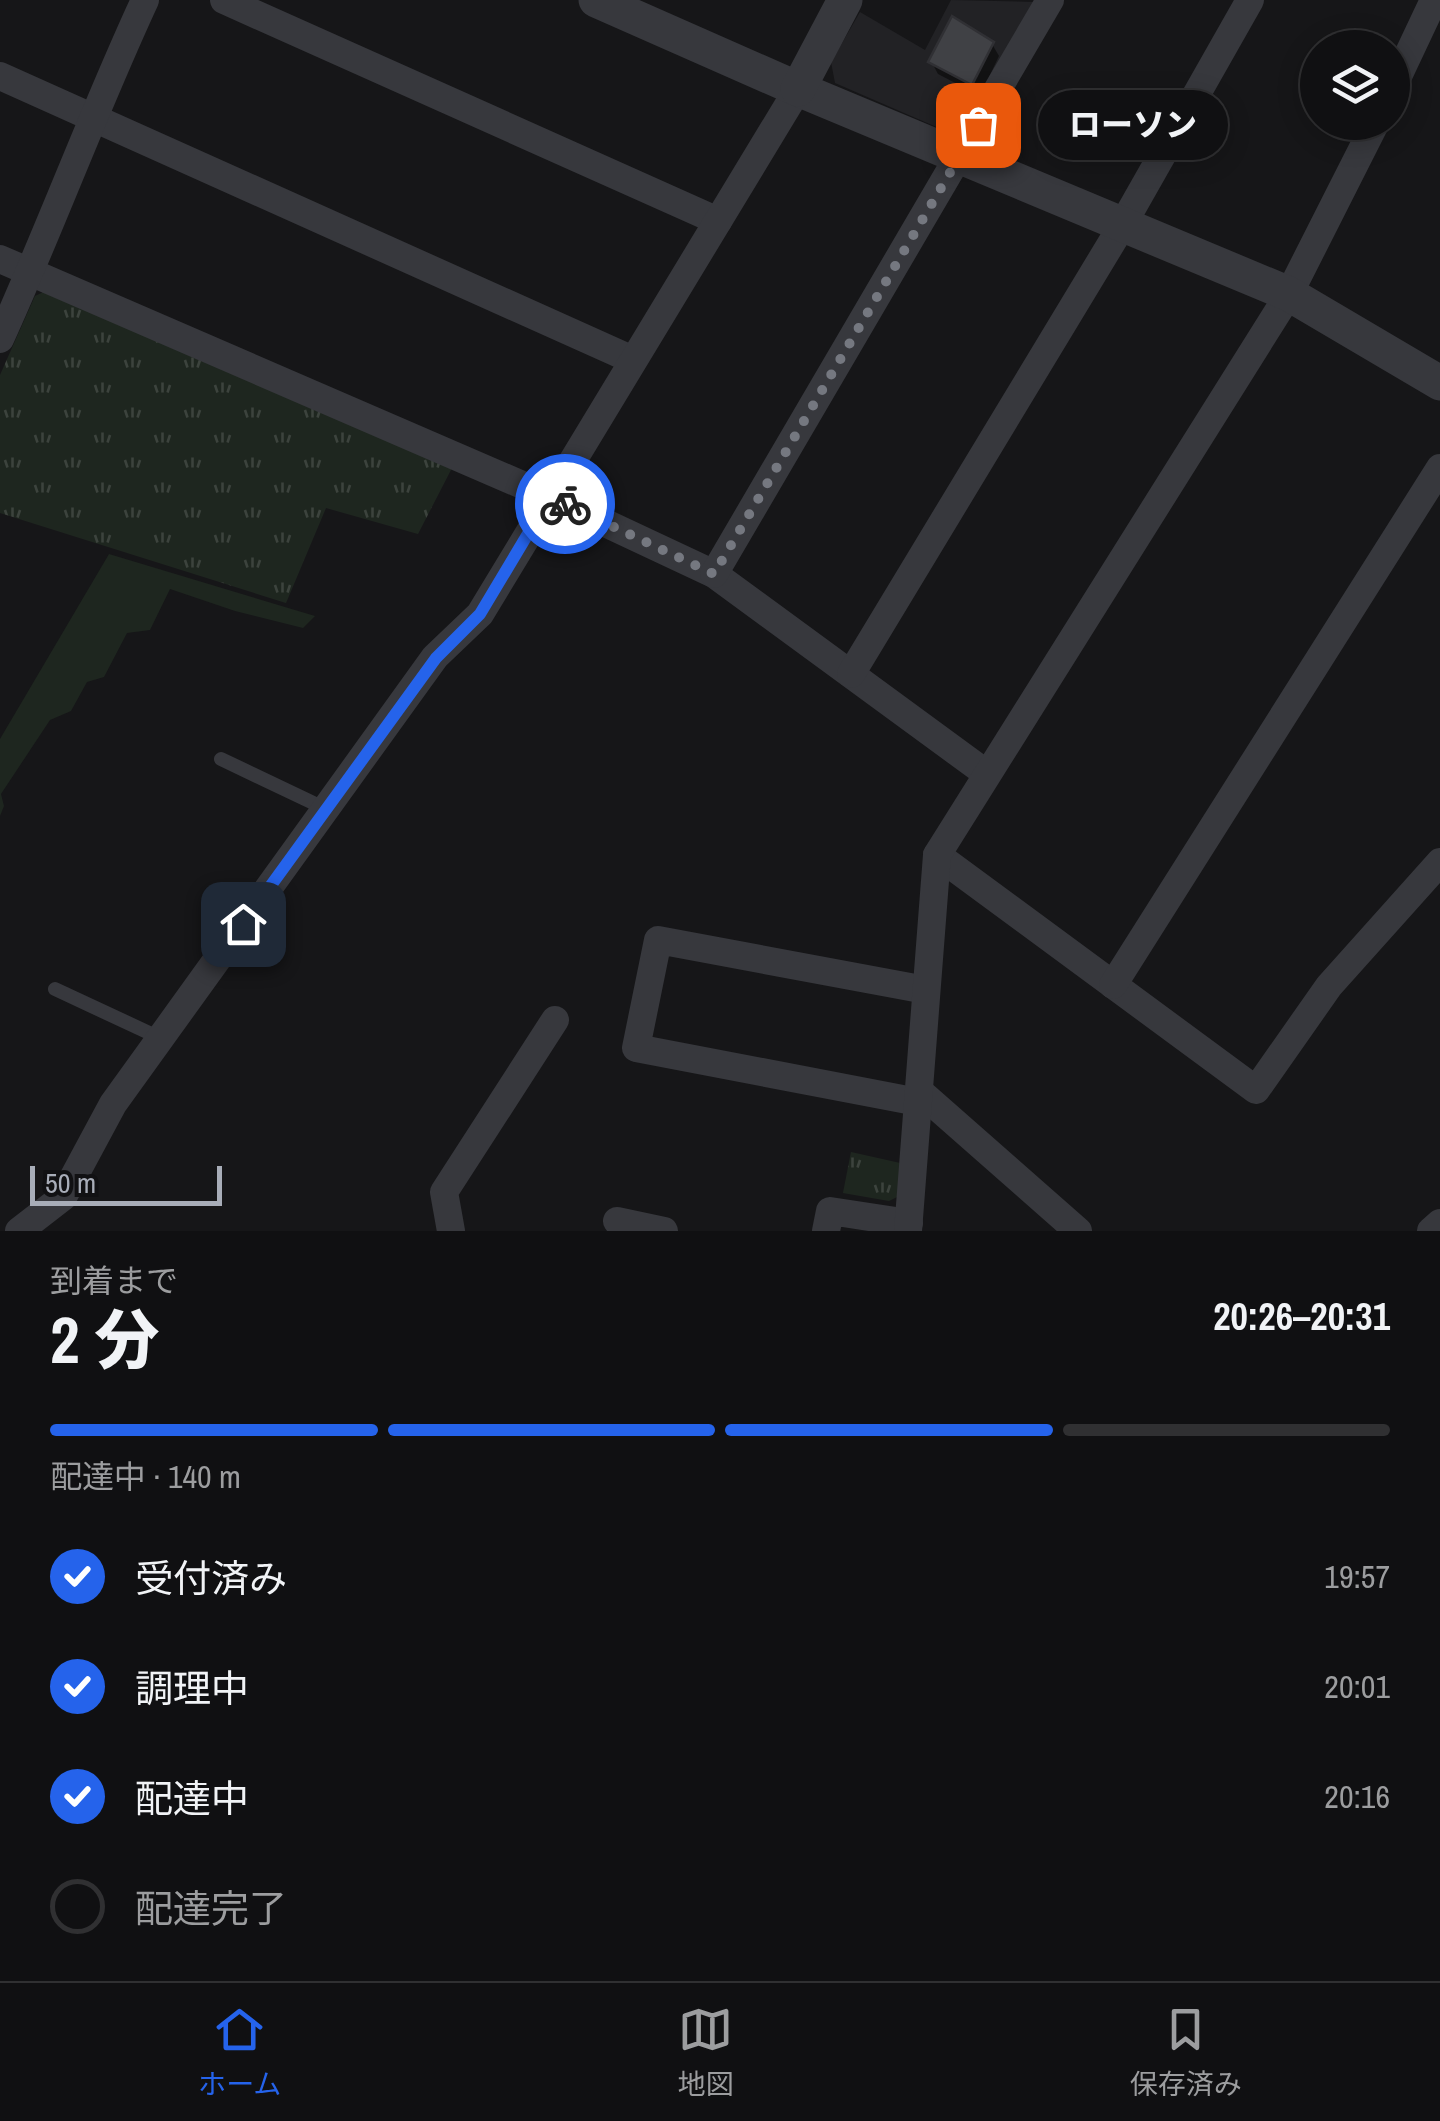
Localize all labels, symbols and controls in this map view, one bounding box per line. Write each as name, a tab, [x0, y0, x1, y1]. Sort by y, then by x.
map controls	[1300, 30, 1410, 140]
button: layers	[1300, 30, 1410, 140]
pin	[936, 83, 1021, 168]
callout: ローソン	[1038, 90, 1228, 160]
icon: bag	[951, 98, 1006, 153]
text: ローソン	[1069, 103, 1197, 146]
courier	[515, 454, 615, 554]
icon: bike	[538, 477, 593, 532]
pin	[201, 882, 286, 967]
icon: home	[216, 897, 271, 952]
scale bar	[30, 1161, 222, 1206]
text: 50 m	[45, 1164, 96, 1202]
text: 到着まで	[50, 1259, 178, 1302]
text: 20:26–20:31	[1213, 1291, 1390, 1342]
text: 2 分	[50, 1296, 159, 1383]
text: 配達中 · 140 m	[50, 1455, 241, 1498]
icon: check	[50, 1549, 105, 1604]
text: 受付済み	[135, 1553, 287, 1604]
text: 19:57	[1324, 1555, 1390, 1598]
icon: check	[50, 1659, 105, 1714]
text: 調理中	[135, 1663, 249, 1714]
text: 20:01	[1324, 1665, 1390, 1708]
icon: check	[50, 1769, 105, 1824]
text: 配達中	[135, 1773, 249, 1824]
text: 20:16	[1324, 1775, 1390, 1818]
text: 配達完了	[135, 1883, 287, 1934]
tab: ホーム	[198, 2002, 281, 2103]
tab: 地図	[678, 2002, 734, 2103]
tab: 保存済み	[1130, 2002, 1242, 2103]

